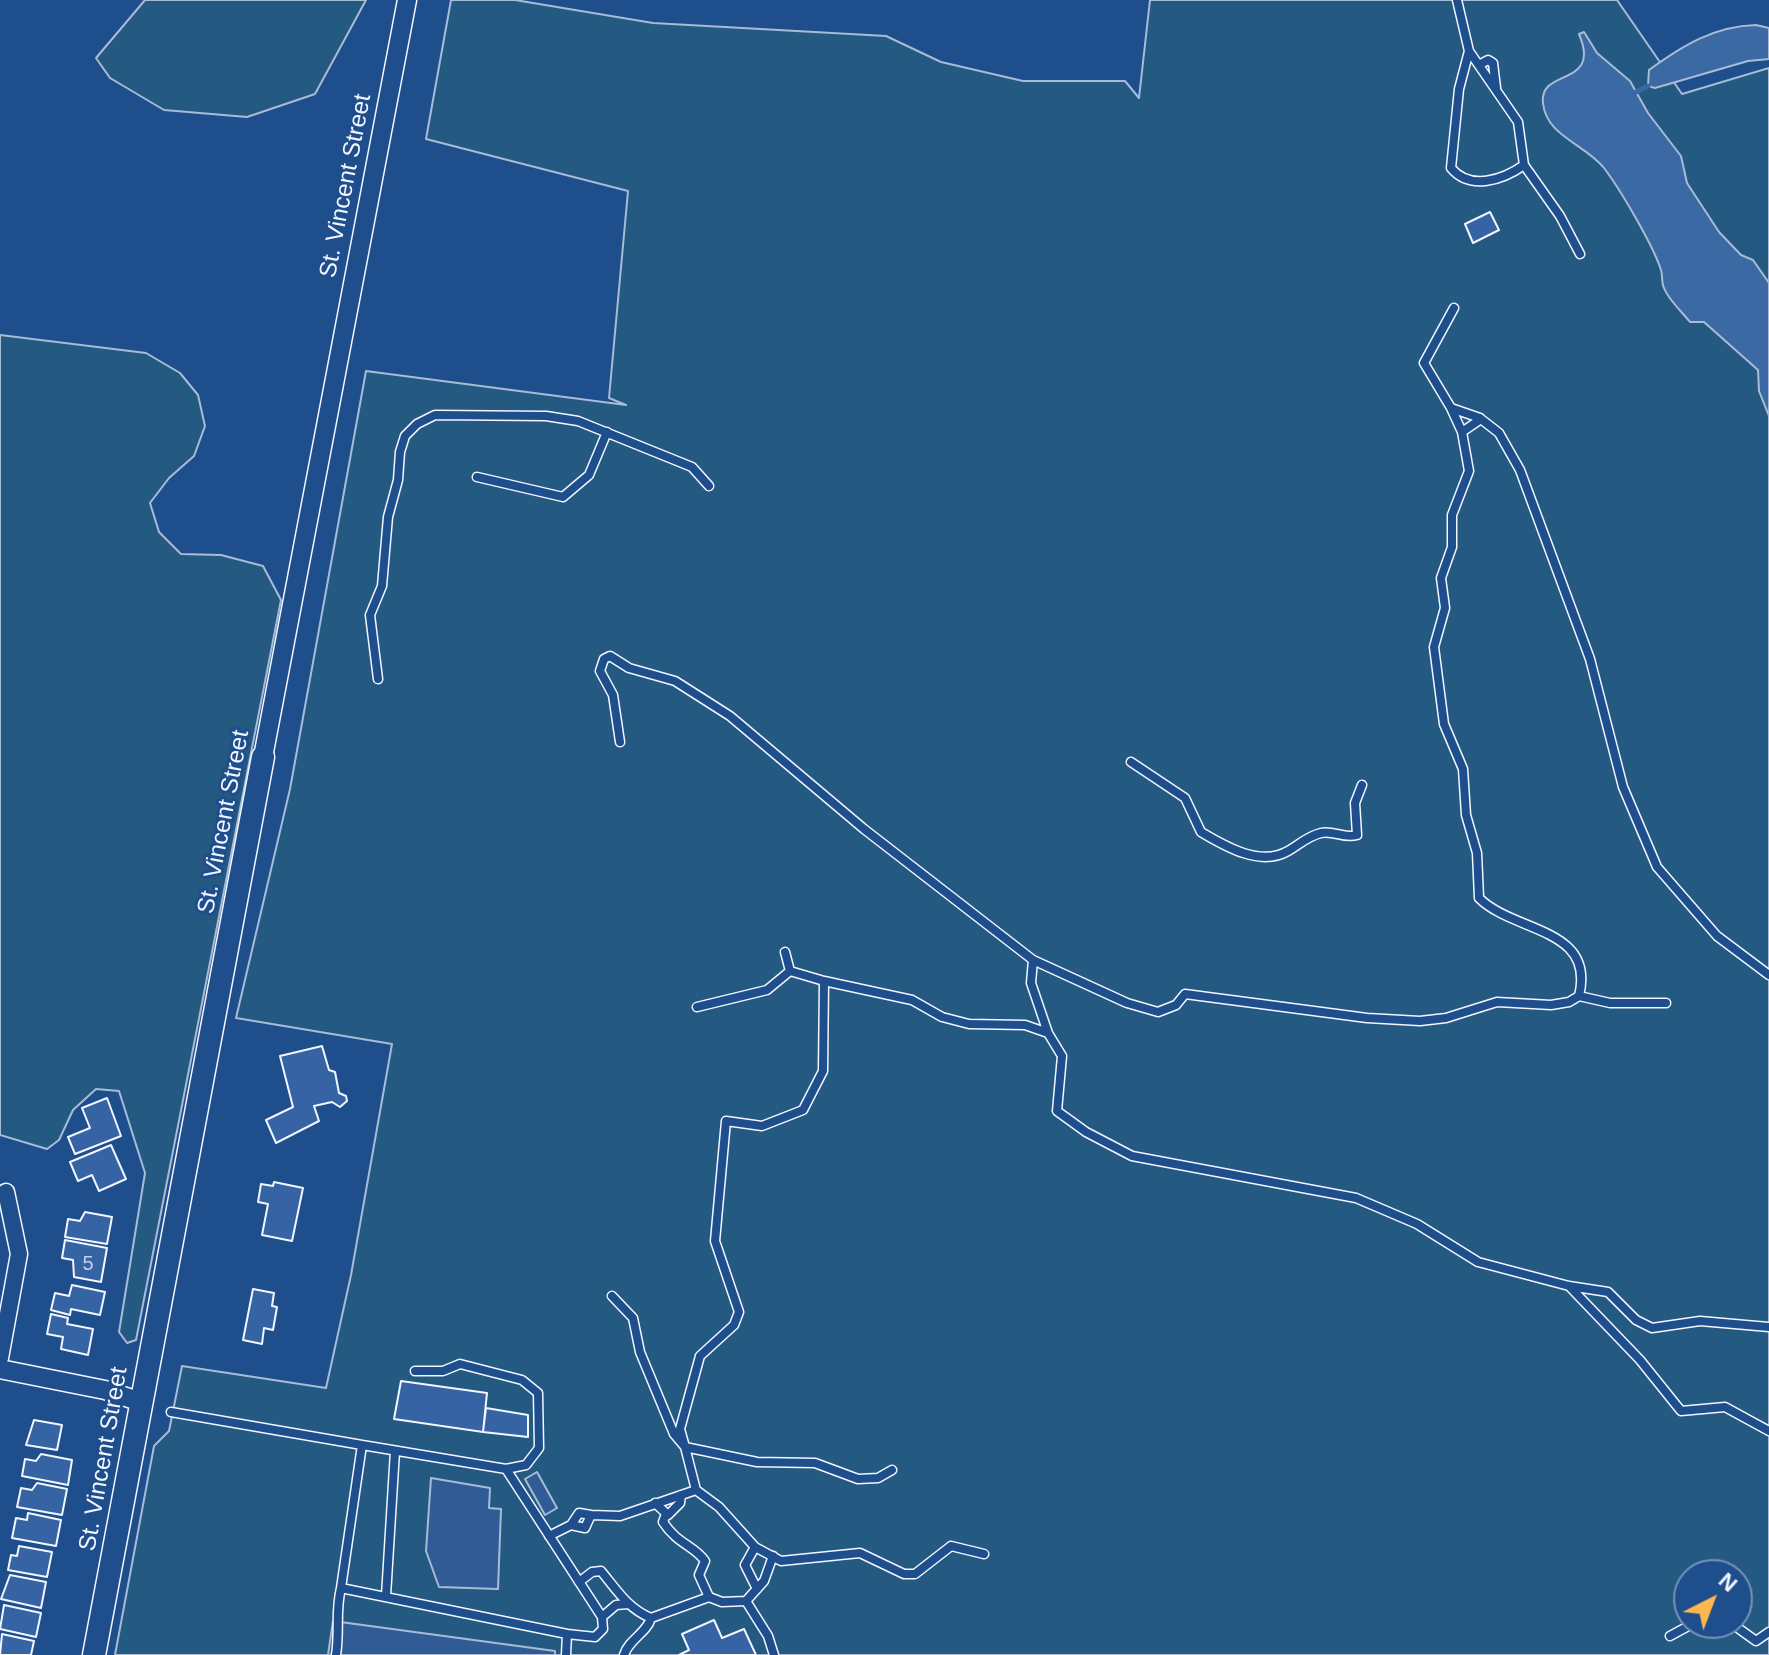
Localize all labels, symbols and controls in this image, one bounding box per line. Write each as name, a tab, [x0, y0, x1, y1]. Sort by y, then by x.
street label: St. Vincent Street	[314, 92, 378, 280]
street label: St. Vincent Street	[192, 728, 256, 916]
house number: 5	[82, 1252, 94, 1276]
street label: St. Vincent Street	[74, 1365, 134, 1553]
north arrow	[1673, 1559, 1753, 1639]
text: N	[1714, 1568, 1742, 1597]

